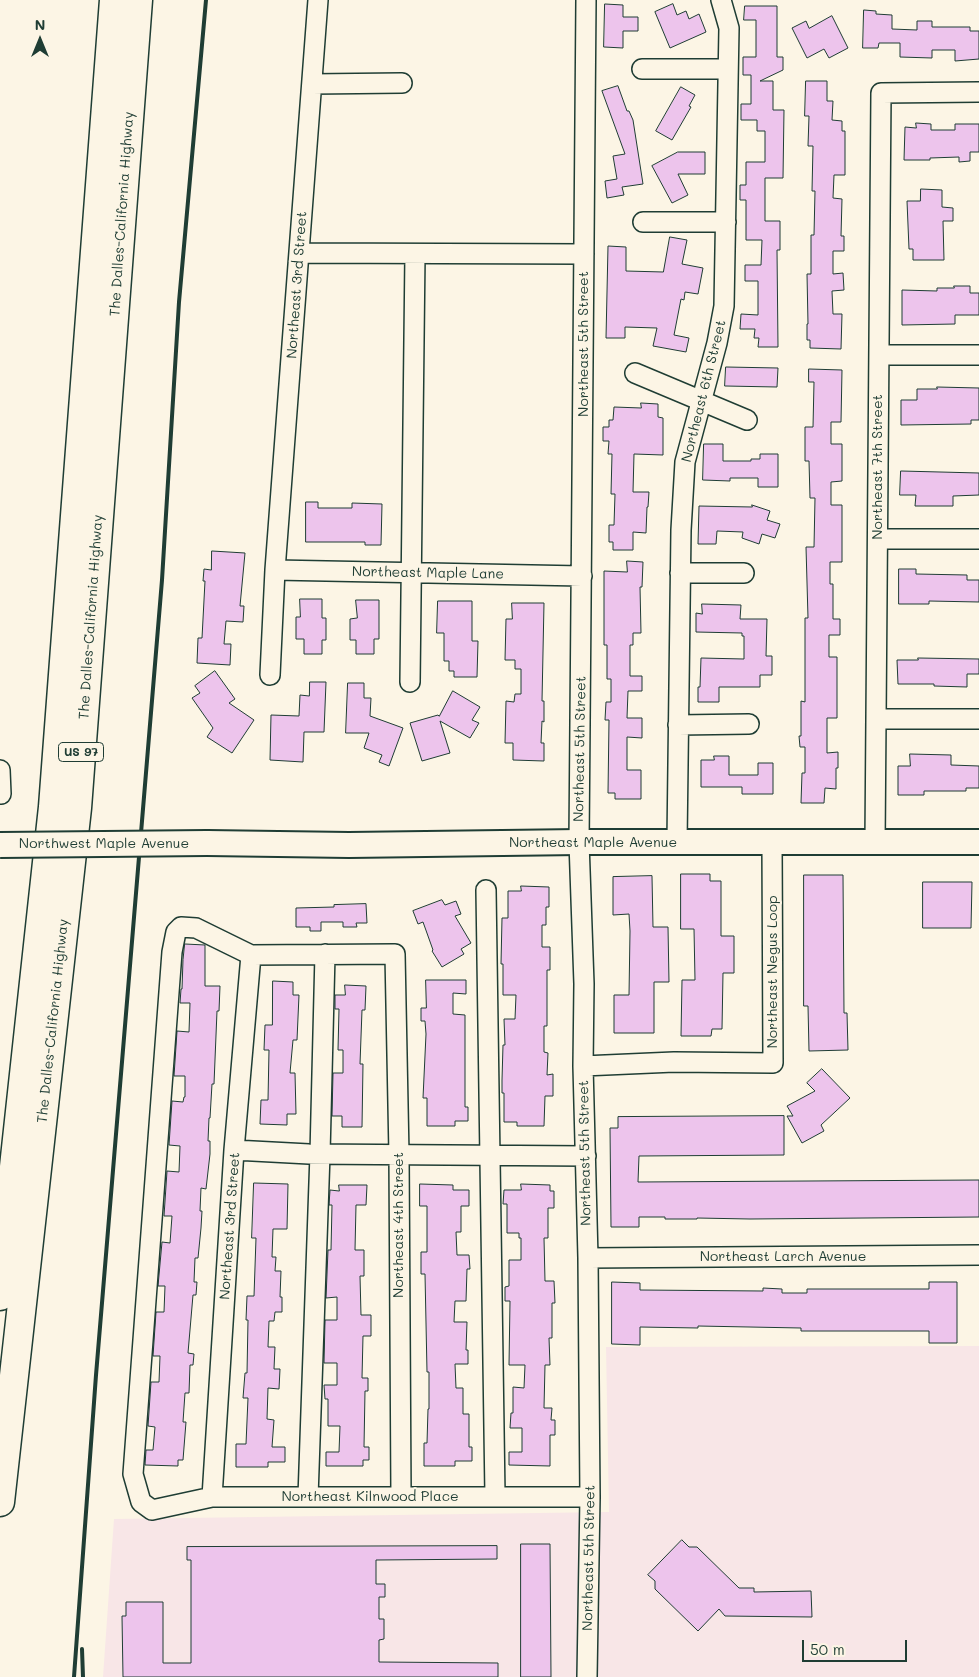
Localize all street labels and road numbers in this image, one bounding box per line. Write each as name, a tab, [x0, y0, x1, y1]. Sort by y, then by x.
street label: The Dalles-California Highway	[106, 111, 138, 317]
street label: Northeast 3rd Street	[283, 211, 311, 359]
street label: Northeast 5th Street	[576, 271, 592, 417]
street label: Northeast 6th Street	[678, 318, 730, 464]
street label: Northeast 7th Street	[870, 394, 886, 540]
street label: The Dalles-California Highway	[75, 514, 107, 720]
street label: Northeast Maple Lane	[352, 563, 504, 583]
street label: Northeast 5th Street	[570, 676, 590, 822]
road number: US 97	[58, 742, 104, 762]
street label: Northeast Maple Avenue	[509, 835, 677, 851]
street label: Northwest Maple Avenue	[19, 836, 189, 852]
street label: Northeast Negus Loop	[765, 895, 781, 1049]
street label: The Dalles-California Highway	[34, 918, 72, 1124]
street label: Northeast 5th Street	[575, 1080, 595, 1226]
street label: Northeast 3rd Street	[216, 1152, 244, 1300]
street label: Northeast 4th Street	[391, 1152, 407, 1298]
street label: Northeast Larch Avenue	[700, 1249, 866, 1265]
street label: Northeast 5th Street	[579, 1485, 599, 1631]
street label: Northeast Kilnwood Place	[281, 1489, 459, 1505]

